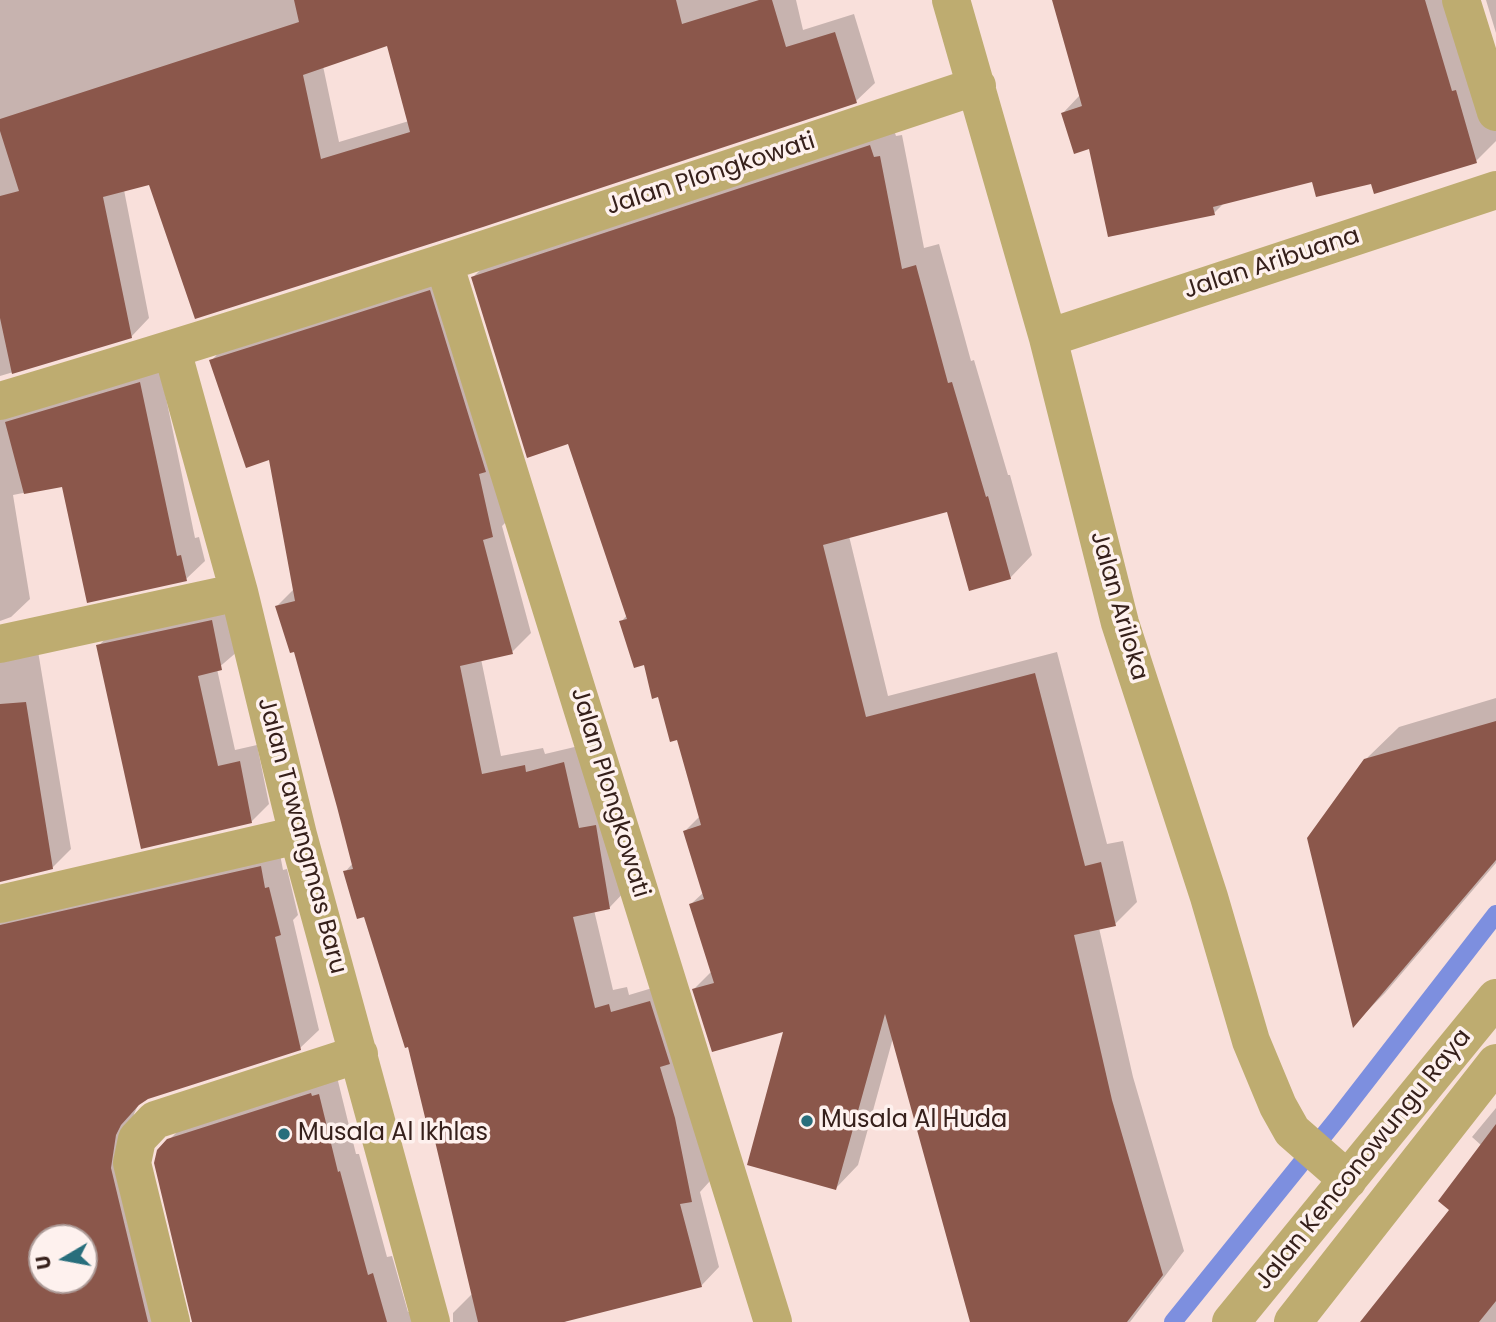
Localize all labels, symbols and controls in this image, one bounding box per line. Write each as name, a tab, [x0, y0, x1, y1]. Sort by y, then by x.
street label: Jalan Plongkowati	[603, 128, 819, 222]
street label: Jalan Aribuana	[1180, 222, 1364, 306]
street label: Jalan Ariloka	[1083, 528, 1153, 684]
street label: Jalan Plongkowati	[563, 685, 655, 901]
street label: Jalan Tawangmas Baru	[250, 695, 352, 977]
street label: Jalan Kenconowungu Raya	[1250, 1024, 1478, 1296]
place label: Musala Al Huda	[821, 1107, 1007, 1135]
marker: Musala Al Huda	[799, 1113, 815, 1129]
place label: Musala Al Ikhlas	[298, 1120, 488, 1148]
marker: Musala Al Ikhlas	[276, 1126, 292, 1142]
north arrow	[28, 1224, 98, 1294]
text: U	[29, 1253, 58, 1271]

